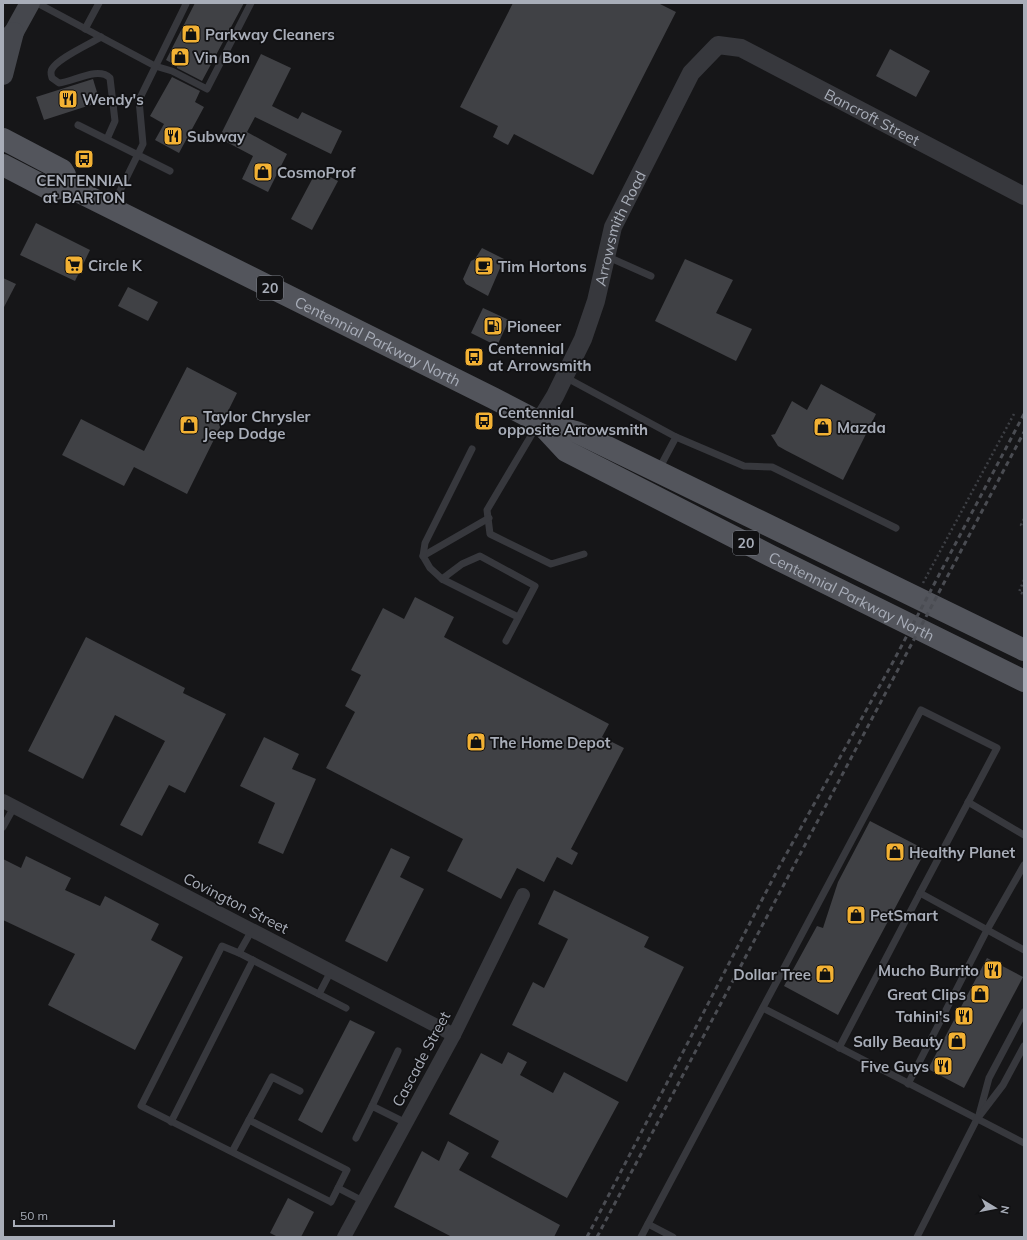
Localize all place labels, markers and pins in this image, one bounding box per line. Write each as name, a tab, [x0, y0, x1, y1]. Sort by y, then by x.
shop icon: Parkway Cleaners	[180, 23, 202, 45]
place label: Parkway Cleaners	[205, 25, 335, 44]
shop icon: Vin Bon	[169, 46, 191, 68]
place label: Vin Bon	[193, 48, 250, 67]
restaurant icon: Wendy's	[57, 88, 79, 110]
place label: Wendy's	[82, 90, 144, 109]
restaurant icon: Subway	[162, 125, 184, 147]
place label: Subway	[187, 127, 246, 146]
bus stop icon: CENTENNIAL at BARTON	[73, 148, 95, 170]
shop icon: CosmoProf	[252, 161, 274, 183]
place label: CosmoProf	[277, 163, 356, 182]
place label: CENTENNIAL at BARTON	[36, 171, 132, 207]
supermarket icon: Circle K	[63, 254, 85, 276]
cafe icon: Tim Hortons	[473, 255, 495, 277]
place label: Circle K	[88, 256, 143, 275]
place label: Tim Hortons	[498, 257, 587, 276]
fuel station icon: Pioneer	[482, 315, 504, 337]
place label: Pioneer	[507, 317, 561, 336]
place label: Centennial at Arrowsmith	[488, 339, 592, 375]
bus stop icon: Centennial at Arrowsmith	[463, 346, 485, 368]
place label: Centennial opposite Arrowsmith	[498, 403, 648, 439]
place label: Taylor Chrysler Jeep Dodge	[203, 407, 311, 443]
bus stop icon: Centennial opposite Arrowsmith	[473, 410, 495, 432]
shop icon: Taylor Chrysler Jeep Dodge	[178, 414, 200, 436]
shop icon: Mazda	[812, 416, 834, 438]
place label: Mazda	[837, 418, 886, 437]
shop icon: The Home Depot	[465, 731, 487, 753]
place label: The Home Depot	[490, 733, 611, 752]
shop icon: Healthy Planet	[884, 841, 906, 863]
place label: Healthy Planet	[909, 843, 1015, 862]
shop icon: PetSmart	[845, 904, 867, 926]
place label: PetSmart	[870, 906, 938, 925]
restaurant icon: Mucho Burrito	[982, 959, 1004, 981]
place label: Mucho Burrito	[878, 961, 979, 980]
shop icon: Dollar Tree	[814, 963, 836, 985]
place label: Dollar Tree	[733, 965, 811, 984]
shop icon: Great Clips	[969, 983, 991, 1005]
place label: Great Clips	[887, 985, 966, 1004]
restaurant icon: Tahini's	[953, 1005, 975, 1027]
place label: Tahini's	[896, 1007, 950, 1026]
shop icon: Sally Beauty	[946, 1030, 968, 1052]
place label: Sally Beauty	[853, 1032, 944, 1051]
restaurant icon: Five Guys	[932, 1055, 954, 1077]
place label: Five Guys	[861, 1057, 929, 1076]

